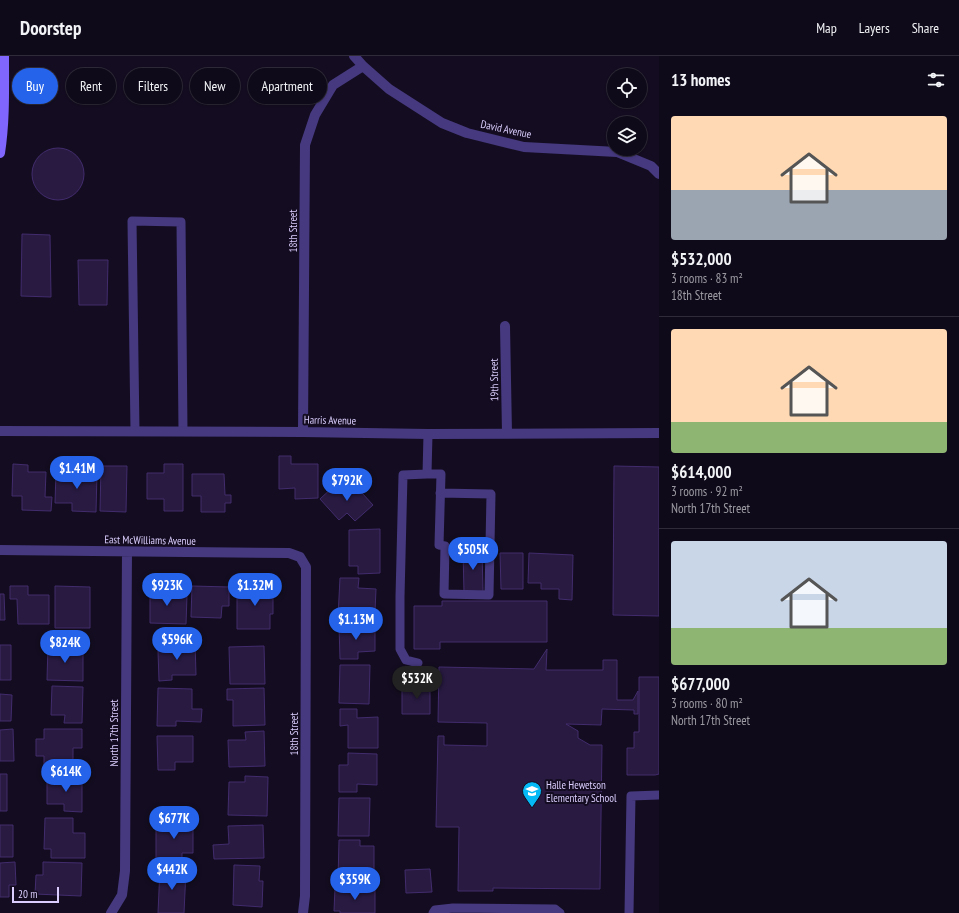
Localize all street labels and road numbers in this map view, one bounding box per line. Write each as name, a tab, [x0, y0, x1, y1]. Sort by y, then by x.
street label: David Avenue	[479, 117, 533, 141]
street label: 18th Street	[286, 210, 300, 252]
street label: 19th Street	[487, 358, 501, 402]
street label: Harris Avenue	[304, 413, 357, 427]
street label: East McWilliams Avenue	[104, 532, 196, 548]
street label: North 17th Street	[107, 700, 121, 766]
street label: 18th Street	[287, 713, 301, 755]

